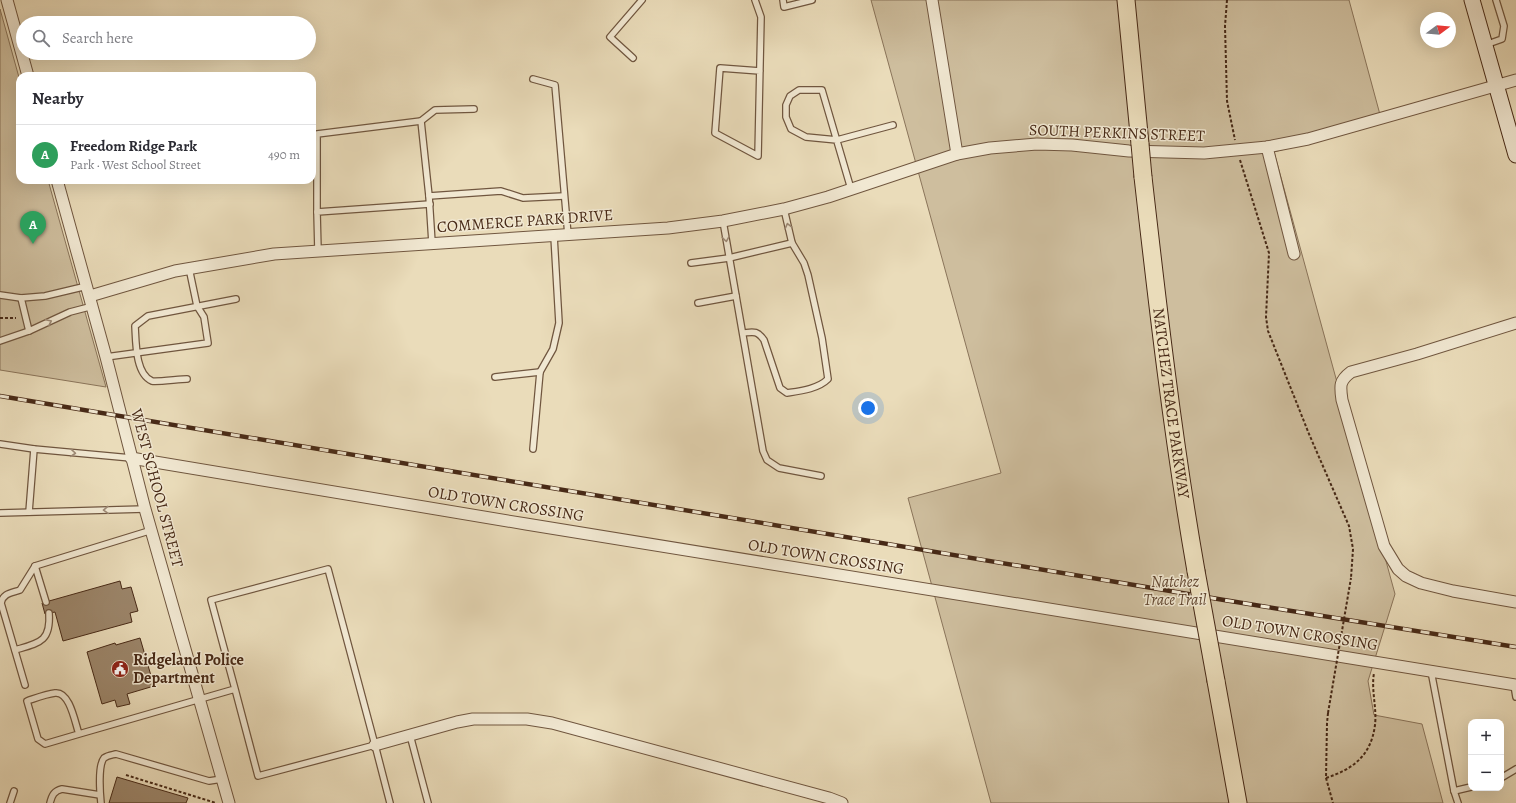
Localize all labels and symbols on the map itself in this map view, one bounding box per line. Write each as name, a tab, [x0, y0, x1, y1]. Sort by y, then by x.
north arrow	[1420, 12, 1456, 48]
street label: SOUTH PERKINS STREET	[1029, 119, 1206, 147]
street label: COMMERCE PARK DRIVE	[436, 204, 614, 238]
pin: A	[20, 211, 46, 244]
one-way arrow	[784, 223, 793, 230]
one-way arrow	[721, 236, 730, 242]
street label: NATCHEZ TRACE PARKWAY	[1147, 307, 1195, 501]
one-way arrow	[45, 319, 53, 327]
your location	[858, 398, 878, 418]
street label: WEST SCHOOL STREET	[125, 405, 189, 570]
one-way arrow	[70, 448, 76, 457]
street label: OLD TOWN CROSSING	[426, 481, 586, 527]
one-way arrow	[103, 505, 109, 514]
street label: OLD TOWN CROSSING	[746, 534, 906, 580]
park label: Natchez Trace Trail	[1143, 571, 1207, 611]
street label: OLD TOWN CROSSING	[1220, 610, 1380, 656]
place label: Ridgeland Police Department	[133, 649, 244, 689]
public building icon: Ridgeland Police Department	[110, 659, 130, 679]

